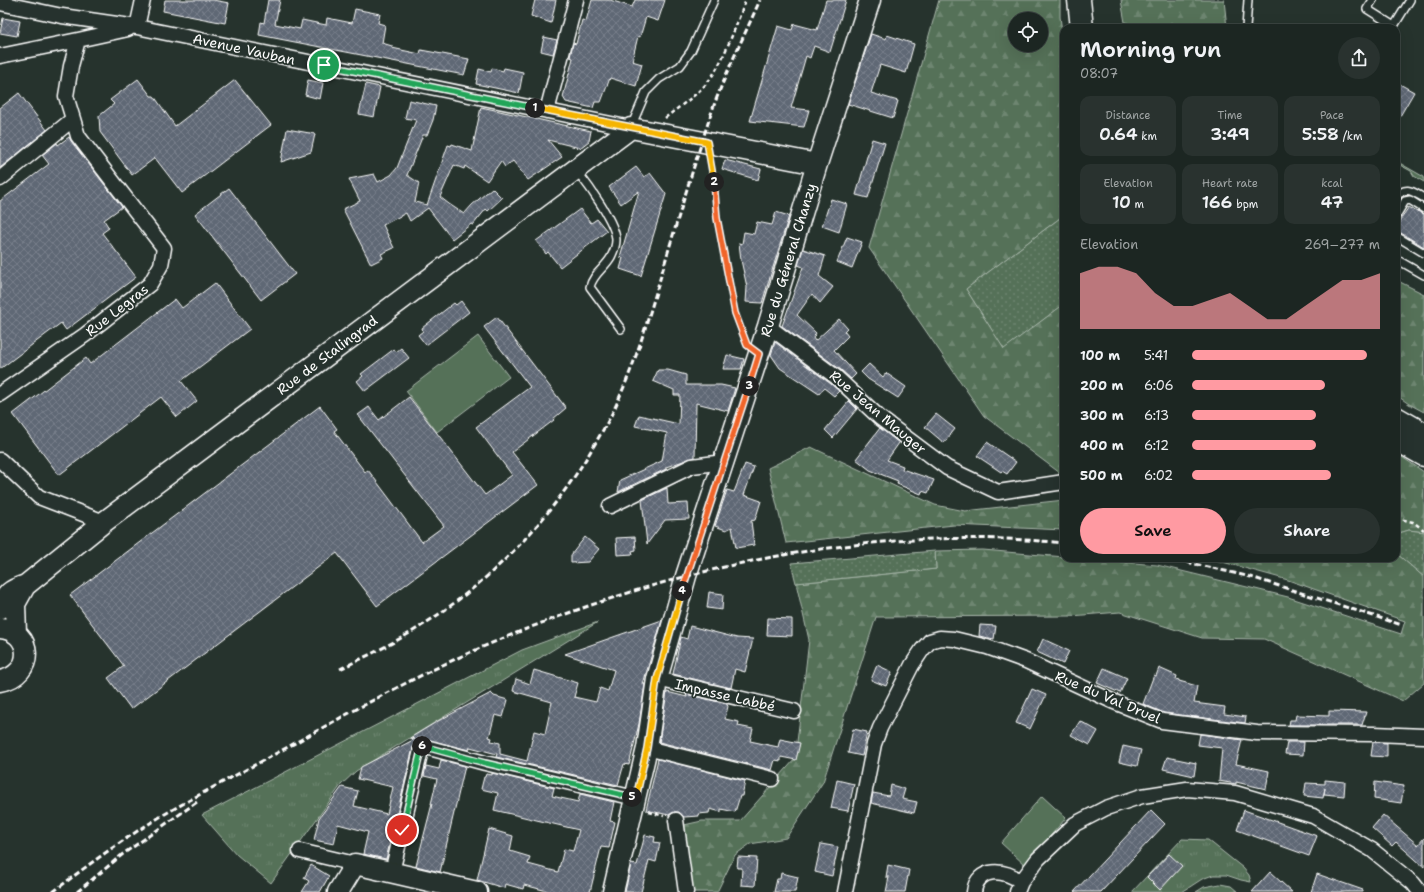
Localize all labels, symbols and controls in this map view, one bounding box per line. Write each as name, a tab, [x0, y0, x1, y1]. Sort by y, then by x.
map controls	[1008, 12, 1048, 52]
button: locate	[1008, 12, 1048, 52]
street label: Avenue Vauban	[191, 29, 297, 69]
text: Morning run	[1080, 35, 1221, 64]
button: share	[1338, 37, 1380, 79]
pin	[307, 48, 341, 82]
icon: arrive	[313, 54, 335, 76]
text: 08:07	[1080, 65, 1118, 82]
pin: 1	[525, 98, 545, 118]
text: 1	[532, 100, 538, 115]
text: Distance	[1105, 108, 1151, 123]
text: Time	[1217, 108, 1243, 123]
text: Pace	[1320, 108, 1344, 123]
text: 0.64	[1099, 123, 1138, 145]
text: 3:49	[1210, 123, 1250, 145]
text: 5:58	[1302, 123, 1339, 145]
text: km	[1138, 129, 1157, 144]
text: /km	[1339, 129, 1362, 144]
pin: 2	[704, 172, 724, 192]
text: 2	[710, 174, 718, 189]
text: Elevation	[1103, 176, 1153, 191]
text: Heart rate	[1202, 176, 1258, 191]
text: kcal	[1321, 176, 1343, 191]
street label: Rue du Géneral Chanzy	[756, 181, 820, 339]
text: 10	[1112, 191, 1131, 213]
text: 166	[1202, 191, 1232, 213]
text: 47	[1321, 191, 1343, 213]
text: m	[1131, 197, 1144, 212]
text: bpm	[1232, 197, 1258, 212]
text: Elevation	[1080, 236, 1138, 253]
text: 269–277 m	[1304, 236, 1380, 253]
street label: Rue Legras	[82, 280, 152, 340]
street label: Rue de Stalingrad	[273, 311, 381, 399]
text: 100 m	[1080, 347, 1120, 364]
text: 5:41	[1144, 347, 1168, 364]
street label: Rue Jean Mauger	[826, 366, 930, 458]
pin: 3	[739, 376, 759, 396]
text: 200 m	[1080, 377, 1123, 394]
text: 6:06	[1144, 377, 1174, 394]
text: 3	[745, 378, 753, 393]
text: 300 m	[1080, 407, 1124, 424]
text: 6:13	[1144, 407, 1169, 424]
text: 400 m	[1080, 437, 1124, 454]
text: 6:12	[1144, 437, 1169, 454]
text: 500 m	[1080, 467, 1123, 484]
text: 6:02	[1144, 467, 1173, 484]
button: Save	[1080, 508, 1226, 554]
button: Share	[1234, 508, 1380, 554]
pin: 4	[672, 581, 692, 601]
text: 4	[678, 583, 686, 598]
street label: Rue du Val Druel	[1053, 667, 1164, 728]
street label: Impasse Labbé	[673, 675, 777, 715]
pin: 6	[412, 736, 432, 756]
text: 6	[418, 738, 426, 753]
pin: 5	[622, 787, 642, 807]
text: 5	[629, 789, 635, 804]
pin	[385, 813, 419, 847]
icon: check	[391, 819, 413, 841]

